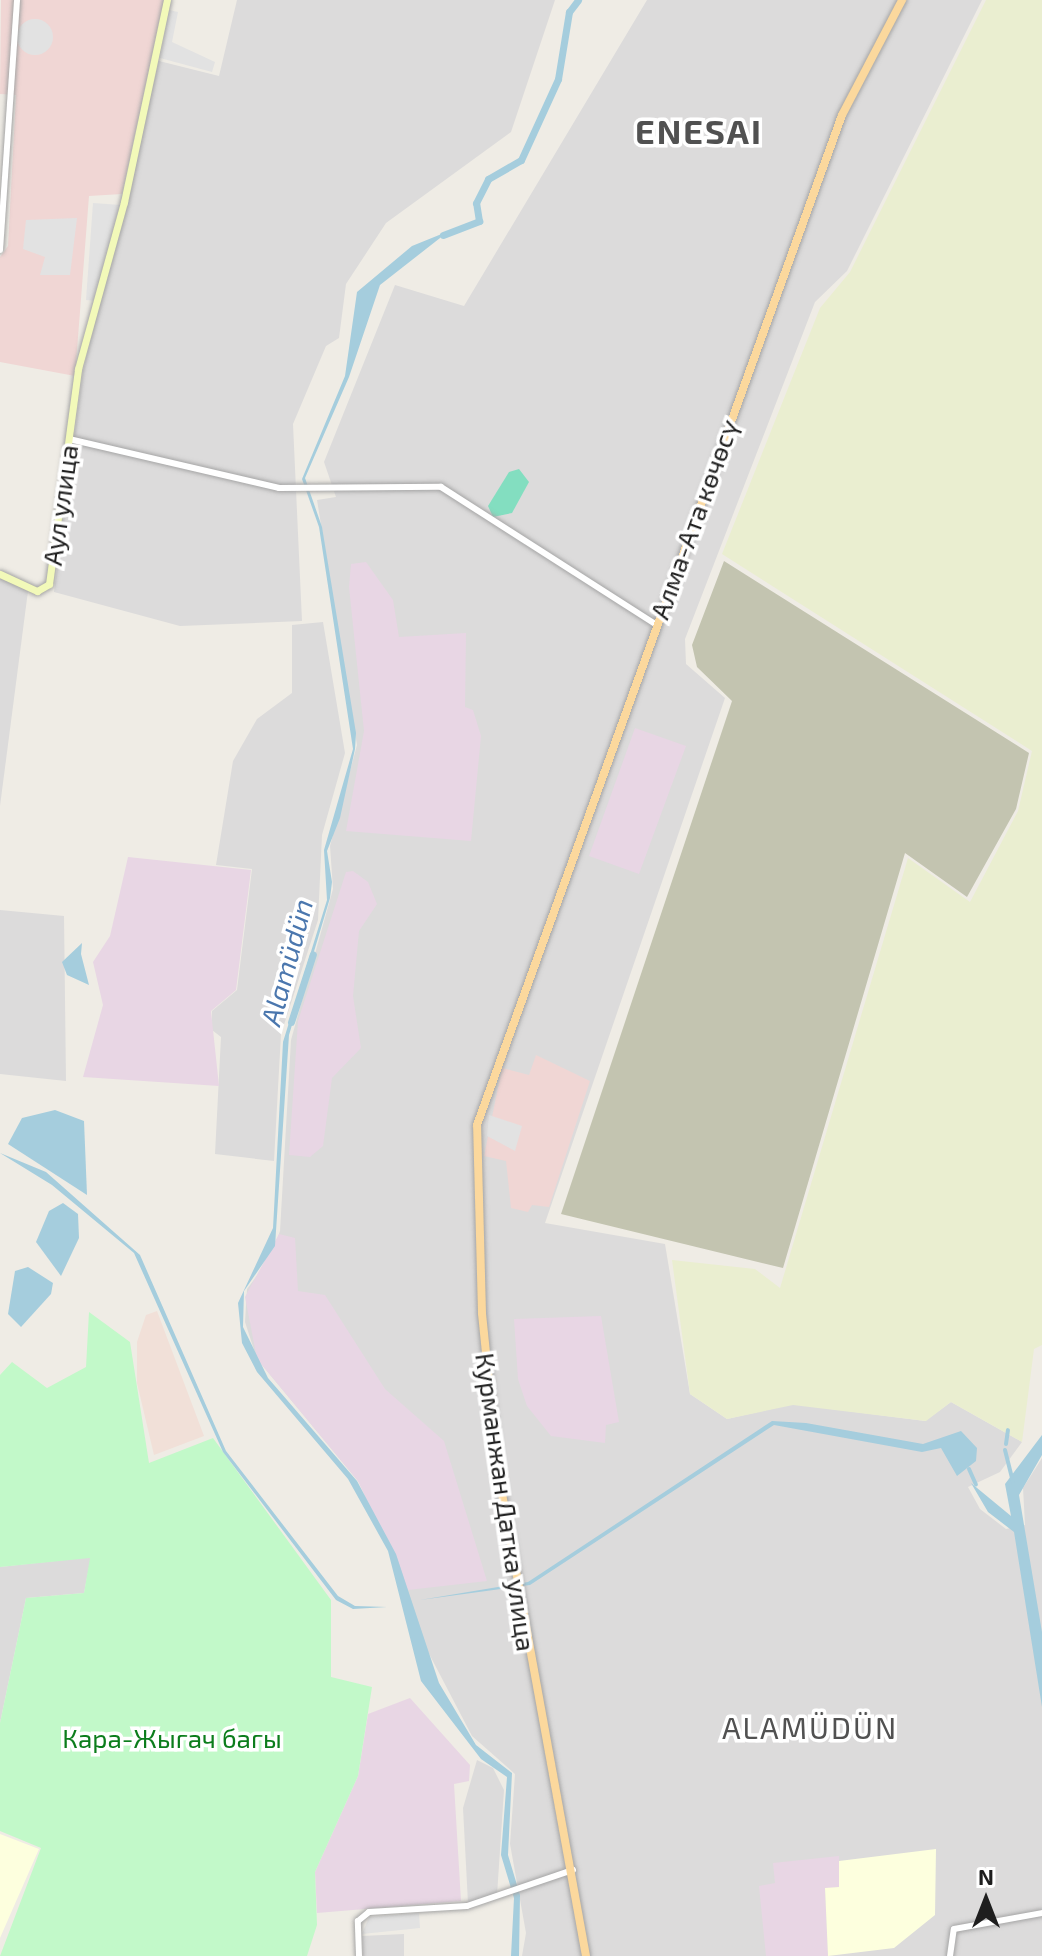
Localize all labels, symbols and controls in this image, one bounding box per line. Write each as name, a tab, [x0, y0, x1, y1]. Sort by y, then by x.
district label: ENESAI	[635, 111, 763, 151]
street label: Алма-Ата көчөсү	[643, 415, 745, 623]
street label: Аул улица	[36, 443, 84, 567]
water label: Alamüdün	[253, 895, 319, 1029]
street label: Курманжан Датка улица	[470, 1351, 542, 1653]
district label: ALAMÜDÜN	[722, 1709, 898, 1745]
park label: Кара-Жыгач багы	[62, 1722, 282, 1754]
north arrow	[946, 1860, 1026, 1940]
text: N	[978, 1863, 994, 1889]

